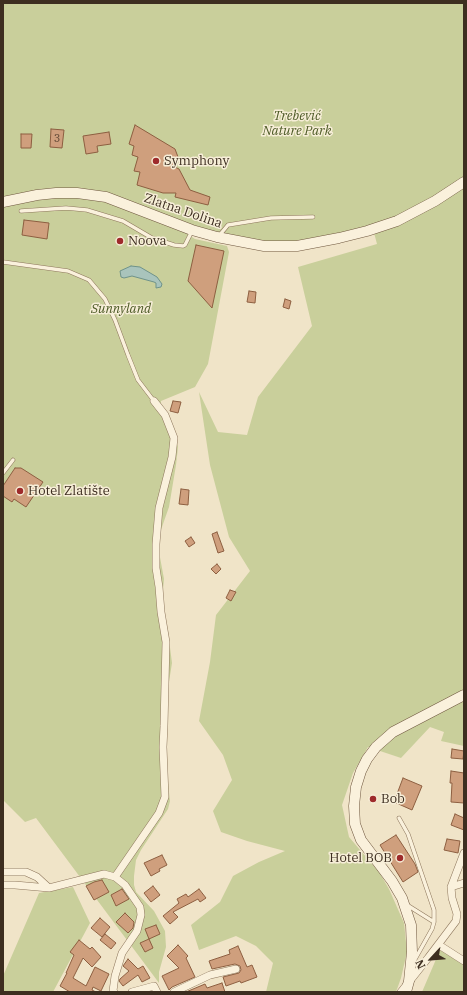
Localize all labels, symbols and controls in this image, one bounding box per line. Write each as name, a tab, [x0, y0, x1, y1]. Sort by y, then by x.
park label: Trebević Nature Park	[262, 108, 332, 139]
house number: 3	[54, 132, 60, 146]
place label: Symphony	[164, 153, 229, 169]
marker: Symphony	[151, 156, 161, 166]
street label: Zlatna Dolina	[142, 190, 224, 232]
place label: Noova	[128, 233, 167, 249]
marker: Noova	[115, 236, 125, 246]
park label: Sunnyland	[91, 301, 151, 317]
place label: Hotel Zlatište	[28, 483, 110, 499]
marker: Hotel Zlatište	[15, 486, 25, 496]
place label: Bob	[381, 791, 405, 807]
marker: Bob	[368, 794, 378, 804]
place label: Hotel BOB	[329, 850, 392, 866]
marker: Hotel BOB	[395, 853, 405, 863]
north arrow	[411, 939, 451, 979]
text: N	[412, 957, 428, 971]

